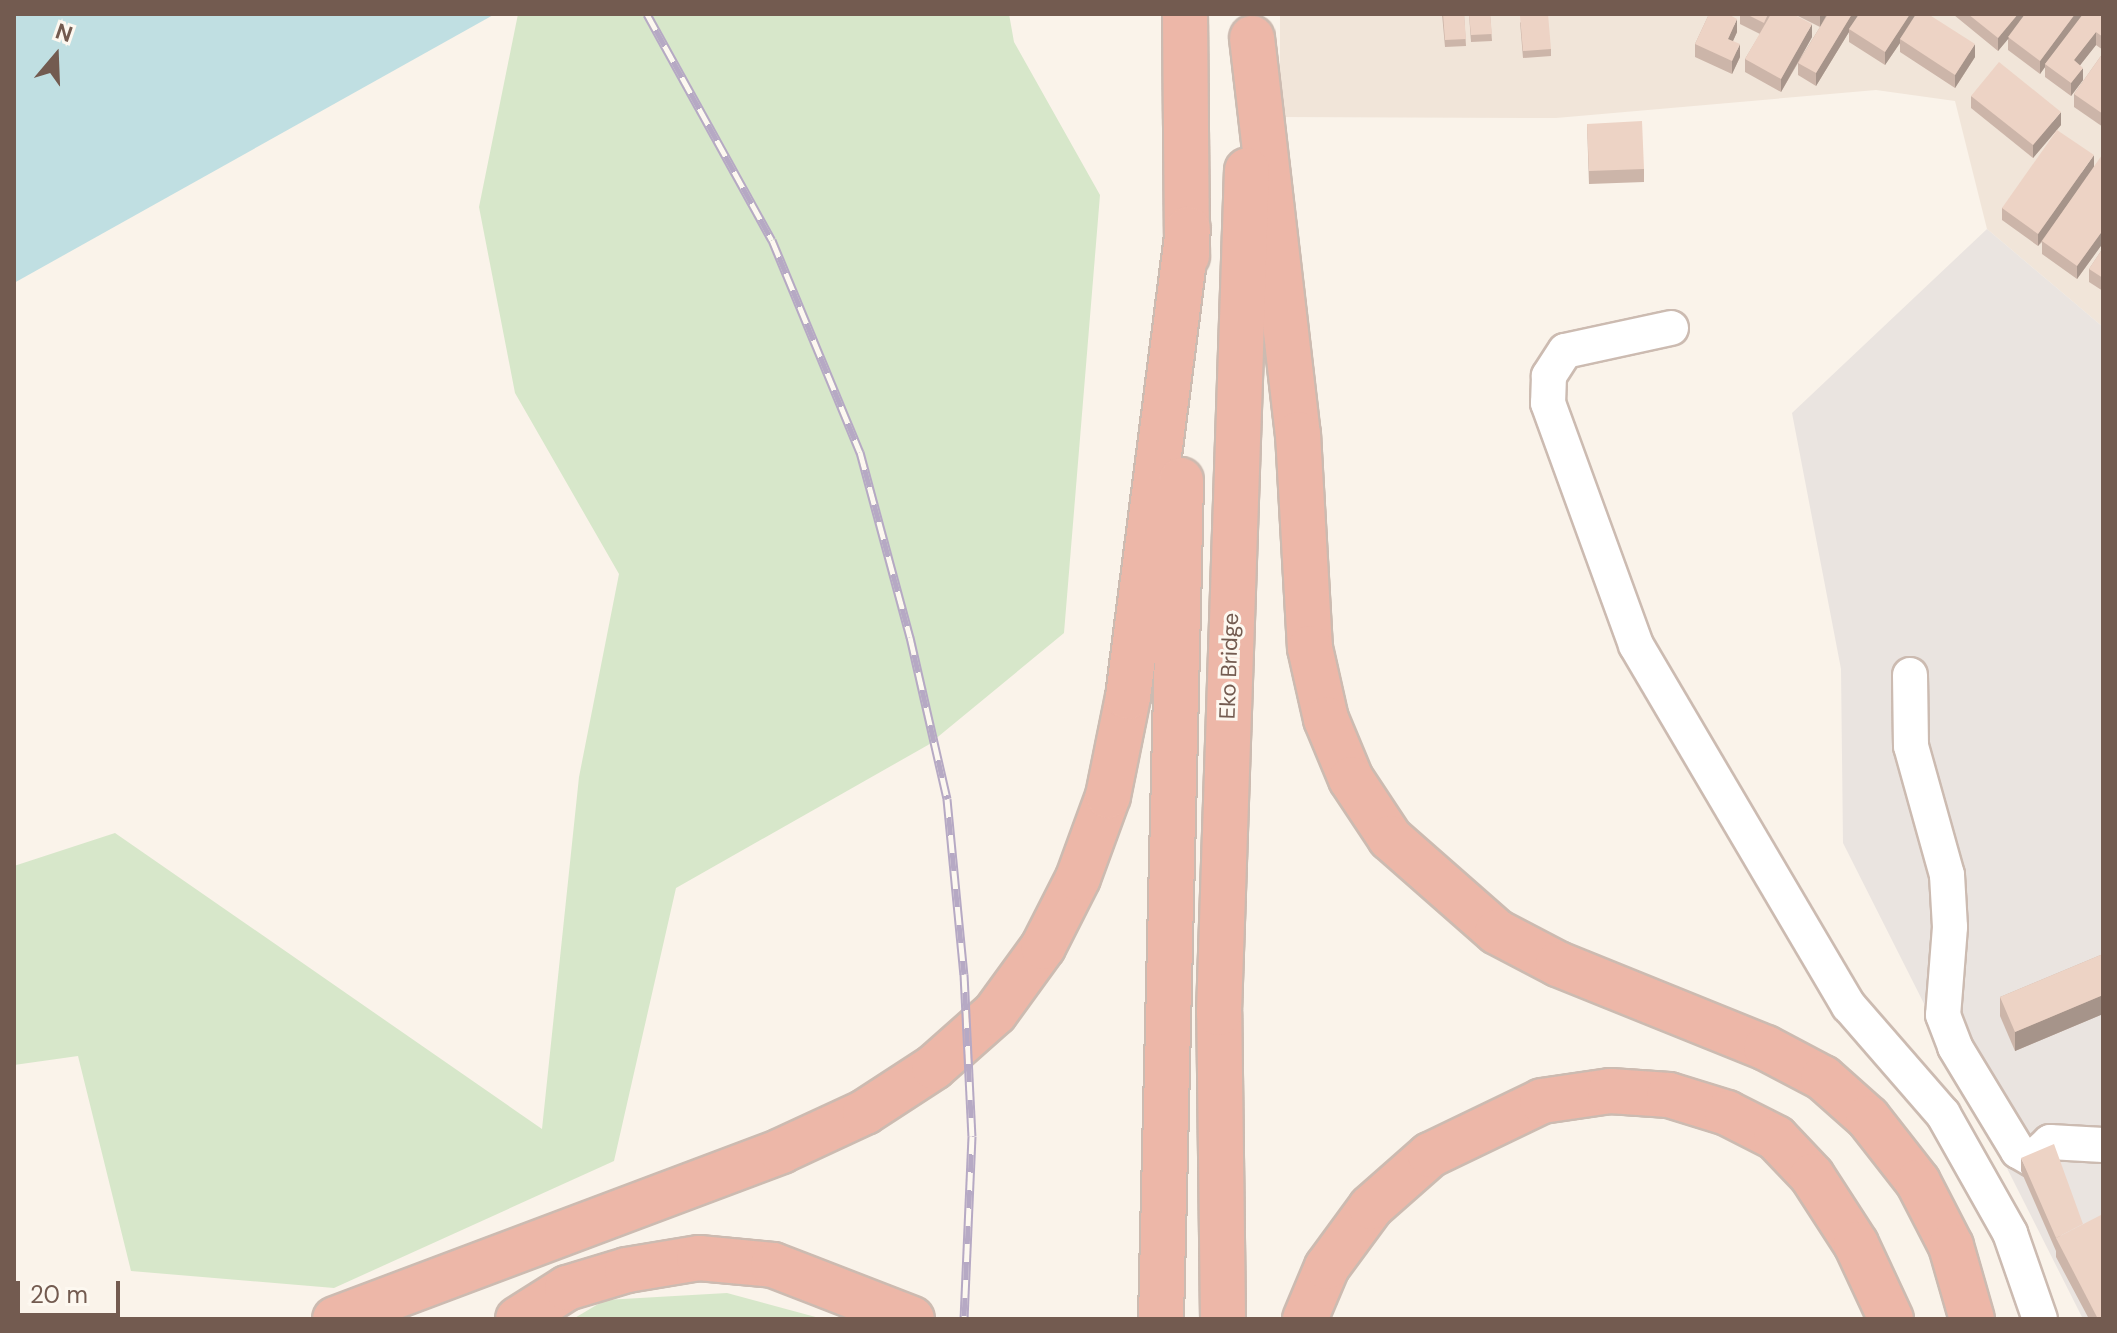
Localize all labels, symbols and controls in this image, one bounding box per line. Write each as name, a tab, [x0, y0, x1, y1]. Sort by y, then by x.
north arrow	[16, 16, 96, 96]
text: N	[52, 17, 76, 49]
street label: Eko Bridge	[1214, 612, 1244, 720]
scale bar	[20, 1265, 124, 1315]
text: 20 m	[30, 1279, 88, 1310]

